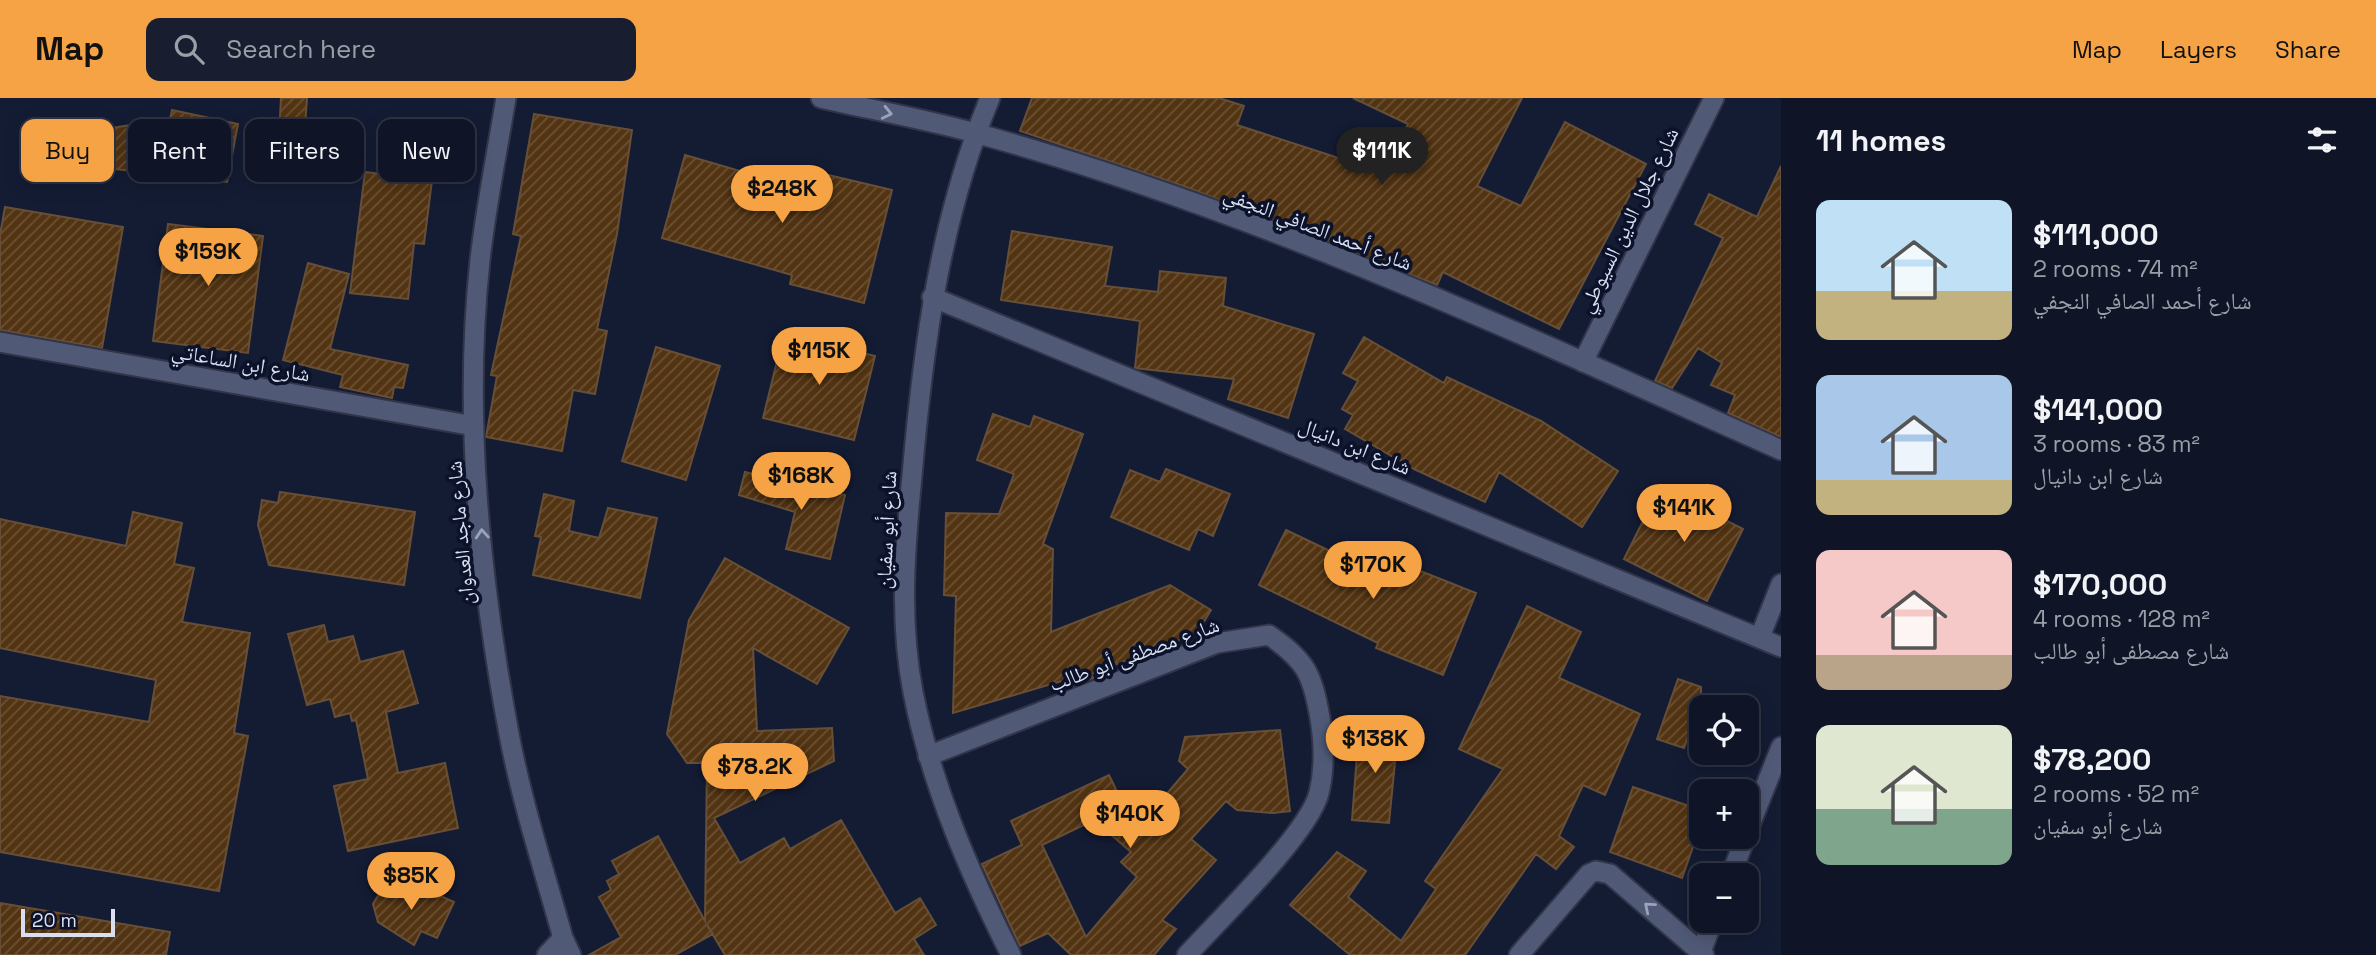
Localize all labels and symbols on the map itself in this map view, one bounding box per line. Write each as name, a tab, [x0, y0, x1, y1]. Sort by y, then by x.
one-way arrow	[881, 105, 893, 119]
street label: شارع جلال الدين السيوطي	[1571, 123, 1688, 318]
pin: $111K	[1333, 127, 1431, 187]
pin: $248K	[733, 166, 831, 225]
street label: شارع أحمد الصافي النجفي	[1219, 180, 1416, 279]
pin: $159K	[159, 228, 257, 288]
pin: $115K	[770, 328, 868, 387]
street label: شارع ابن الساعاتي	[169, 337, 312, 391]
street label: شارع ابن دانيال	[1295, 411, 1415, 481]
pin: $168K	[752, 452, 850, 512]
street label: شارع ماجد العدوان	[440, 460, 480, 606]
street label: شارع أبو سفيان	[869, 470, 903, 590]
pin: $141K	[1635, 484, 1733, 544]
one-way arrow	[475, 528, 490, 539]
pin: $170K	[1324, 542, 1422, 601]
street label: شارع مصطفى أبو طالب	[1045, 611, 1223, 697]
pin: $138K	[1326, 716, 1424, 775]
pin: $78.2K	[698, 744, 812, 803]
pin: $140K	[1081, 790, 1179, 850]
pin: $85K	[370, 852, 452, 912]
one-way arrow	[1644, 903, 1657, 915]
scale bar	[21, 906, 116, 938]

